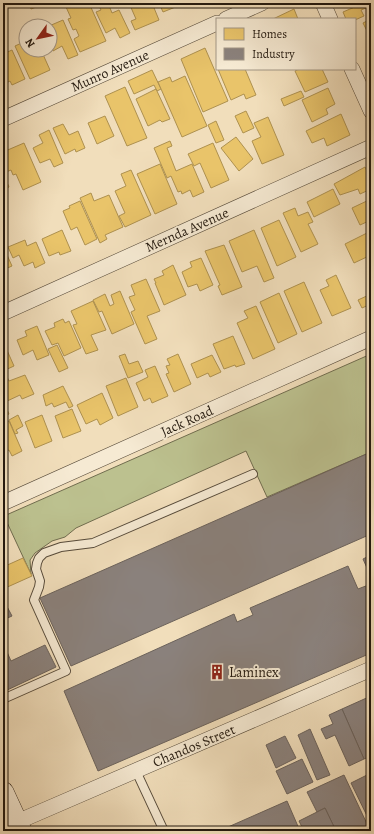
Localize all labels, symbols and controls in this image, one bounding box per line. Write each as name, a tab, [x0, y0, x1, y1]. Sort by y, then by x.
north arrow	[18, 18, 58, 58]
legend	[216, 18, 356, 70]
text: Homes	[252, 26, 287, 42]
text: N	[22, 36, 39, 51]
street label: Munro Avenue	[68, 45, 152, 97]
text: Industry	[252, 46, 295, 62]
street label: Mernda Avenue	[142, 203, 232, 257]
street label: Jack Road	[158, 401, 217, 441]
building icon: Laminex	[208, 663, 226, 681]
place label: Laminex	[229, 663, 279, 682]
street label: Chandos Street	[150, 720, 238, 772]

